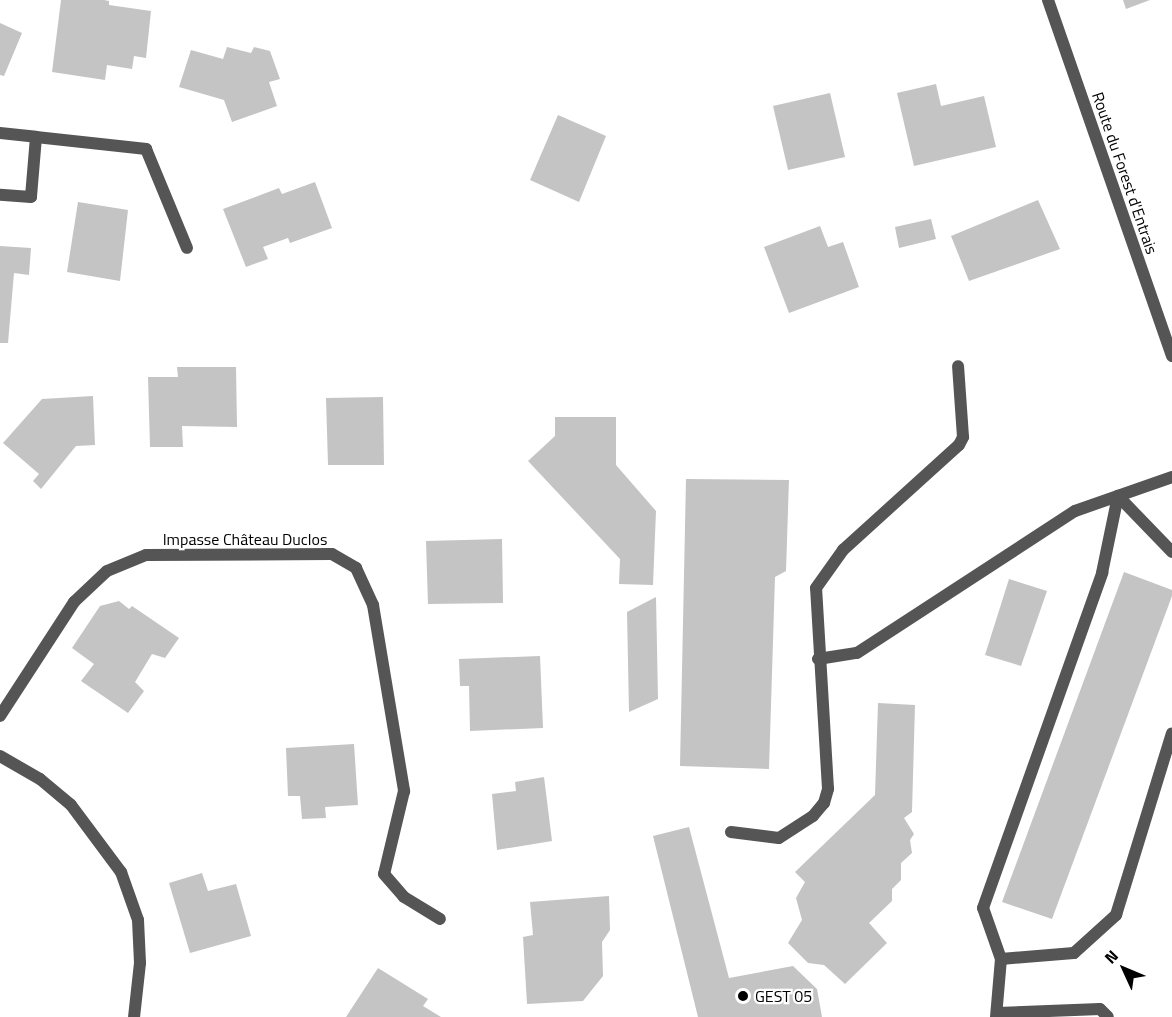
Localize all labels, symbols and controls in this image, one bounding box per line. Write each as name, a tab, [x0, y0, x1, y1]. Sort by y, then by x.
street label: Route du Forest d'Entrais	[1088, 89, 1162, 257]
street label: Impasse Château Duclos	[163, 529, 327, 549]
north arrow	[1094, 939, 1154, 999]
text: N	[1099, 944, 1124, 969]
place label: GEST 05	[755, 986, 812, 1006]
marker: GEST 05	[736, 989, 750, 1003]

